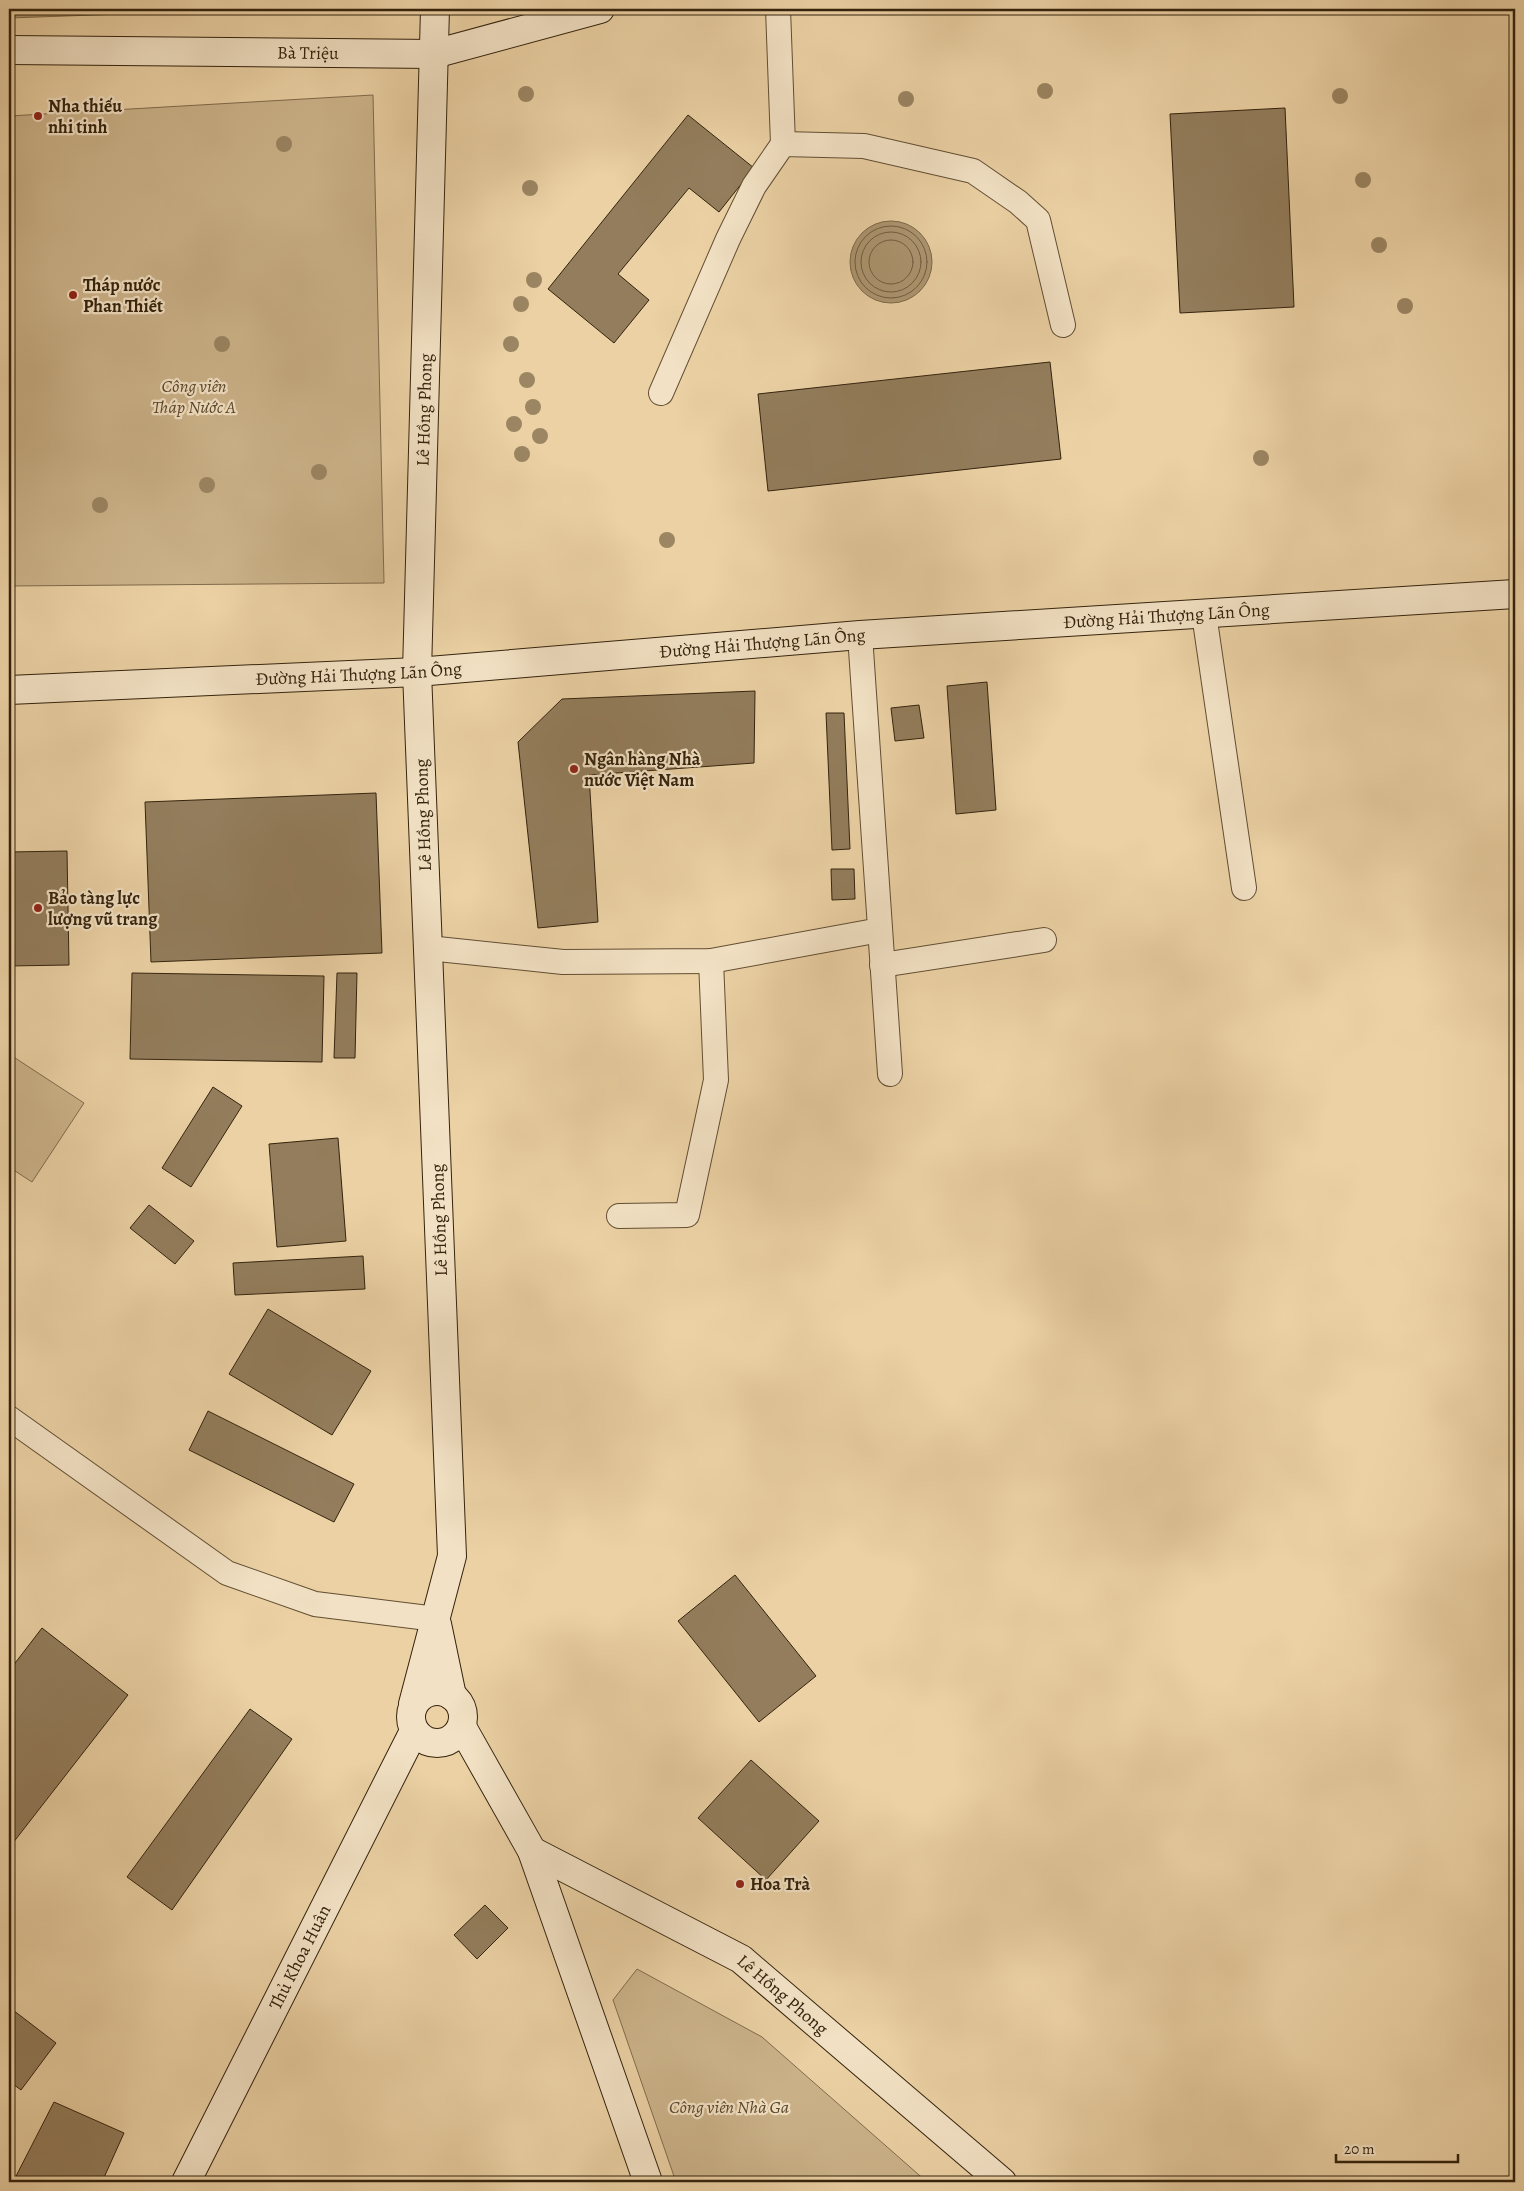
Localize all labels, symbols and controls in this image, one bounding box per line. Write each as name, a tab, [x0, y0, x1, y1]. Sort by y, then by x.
street label: Bà Triệu	[277, 41, 339, 65]
place label: Nha thiếu nhi tinh	[48, 94, 122, 139]
marker: Nha thiếu nhi tinh	[32, 110, 44, 122]
place label: Tháp nước Phan Thiết	[83, 273, 163, 318]
marker: Tháp nước Phan Thiết	[67, 289, 79, 301]
street label: Lê Hồng Phong	[411, 353, 438, 467]
park label: Công viên Tháp Nước A	[152, 374, 236, 419]
street label: Đường Hải Thượng Lãn Ông	[1063, 597, 1270, 634]
street label: Đường Hải Thượng Lãn Ông	[658, 623, 866, 664]
street label: Đường Hải Thượng Lãn Ông	[255, 656, 463, 691]
place label: Ngân hàng Nhà nước Việt Nam	[584, 747, 701, 792]
street label: Lê Hồng Phong	[409, 758, 437, 872]
marker: Ngân hàng Nhà nước Việt Nam	[568, 763, 580, 775]
place label: Bảo tàng lực lượng vũ trang	[48, 886, 158, 931]
marker: Bảo tàng lực lượng vũ trang	[32, 902, 44, 914]
street label: Lê Hồng Phong	[425, 1163, 453, 1277]
place label: Hoa Trà	[750, 1872, 810, 1896]
marker: Hoa Trà	[734, 1878, 746, 1890]
street label: Thủ Khoa Huân	[263, 1900, 336, 2014]
street label: Lê Hồng Phong	[732, 1949, 833, 2040]
park label: Công viên Nhà Ga	[669, 2095, 789, 2119]
scale bar	[1336, 2131, 1459, 2163]
text: 20 m	[1344, 2139, 1375, 2159]

